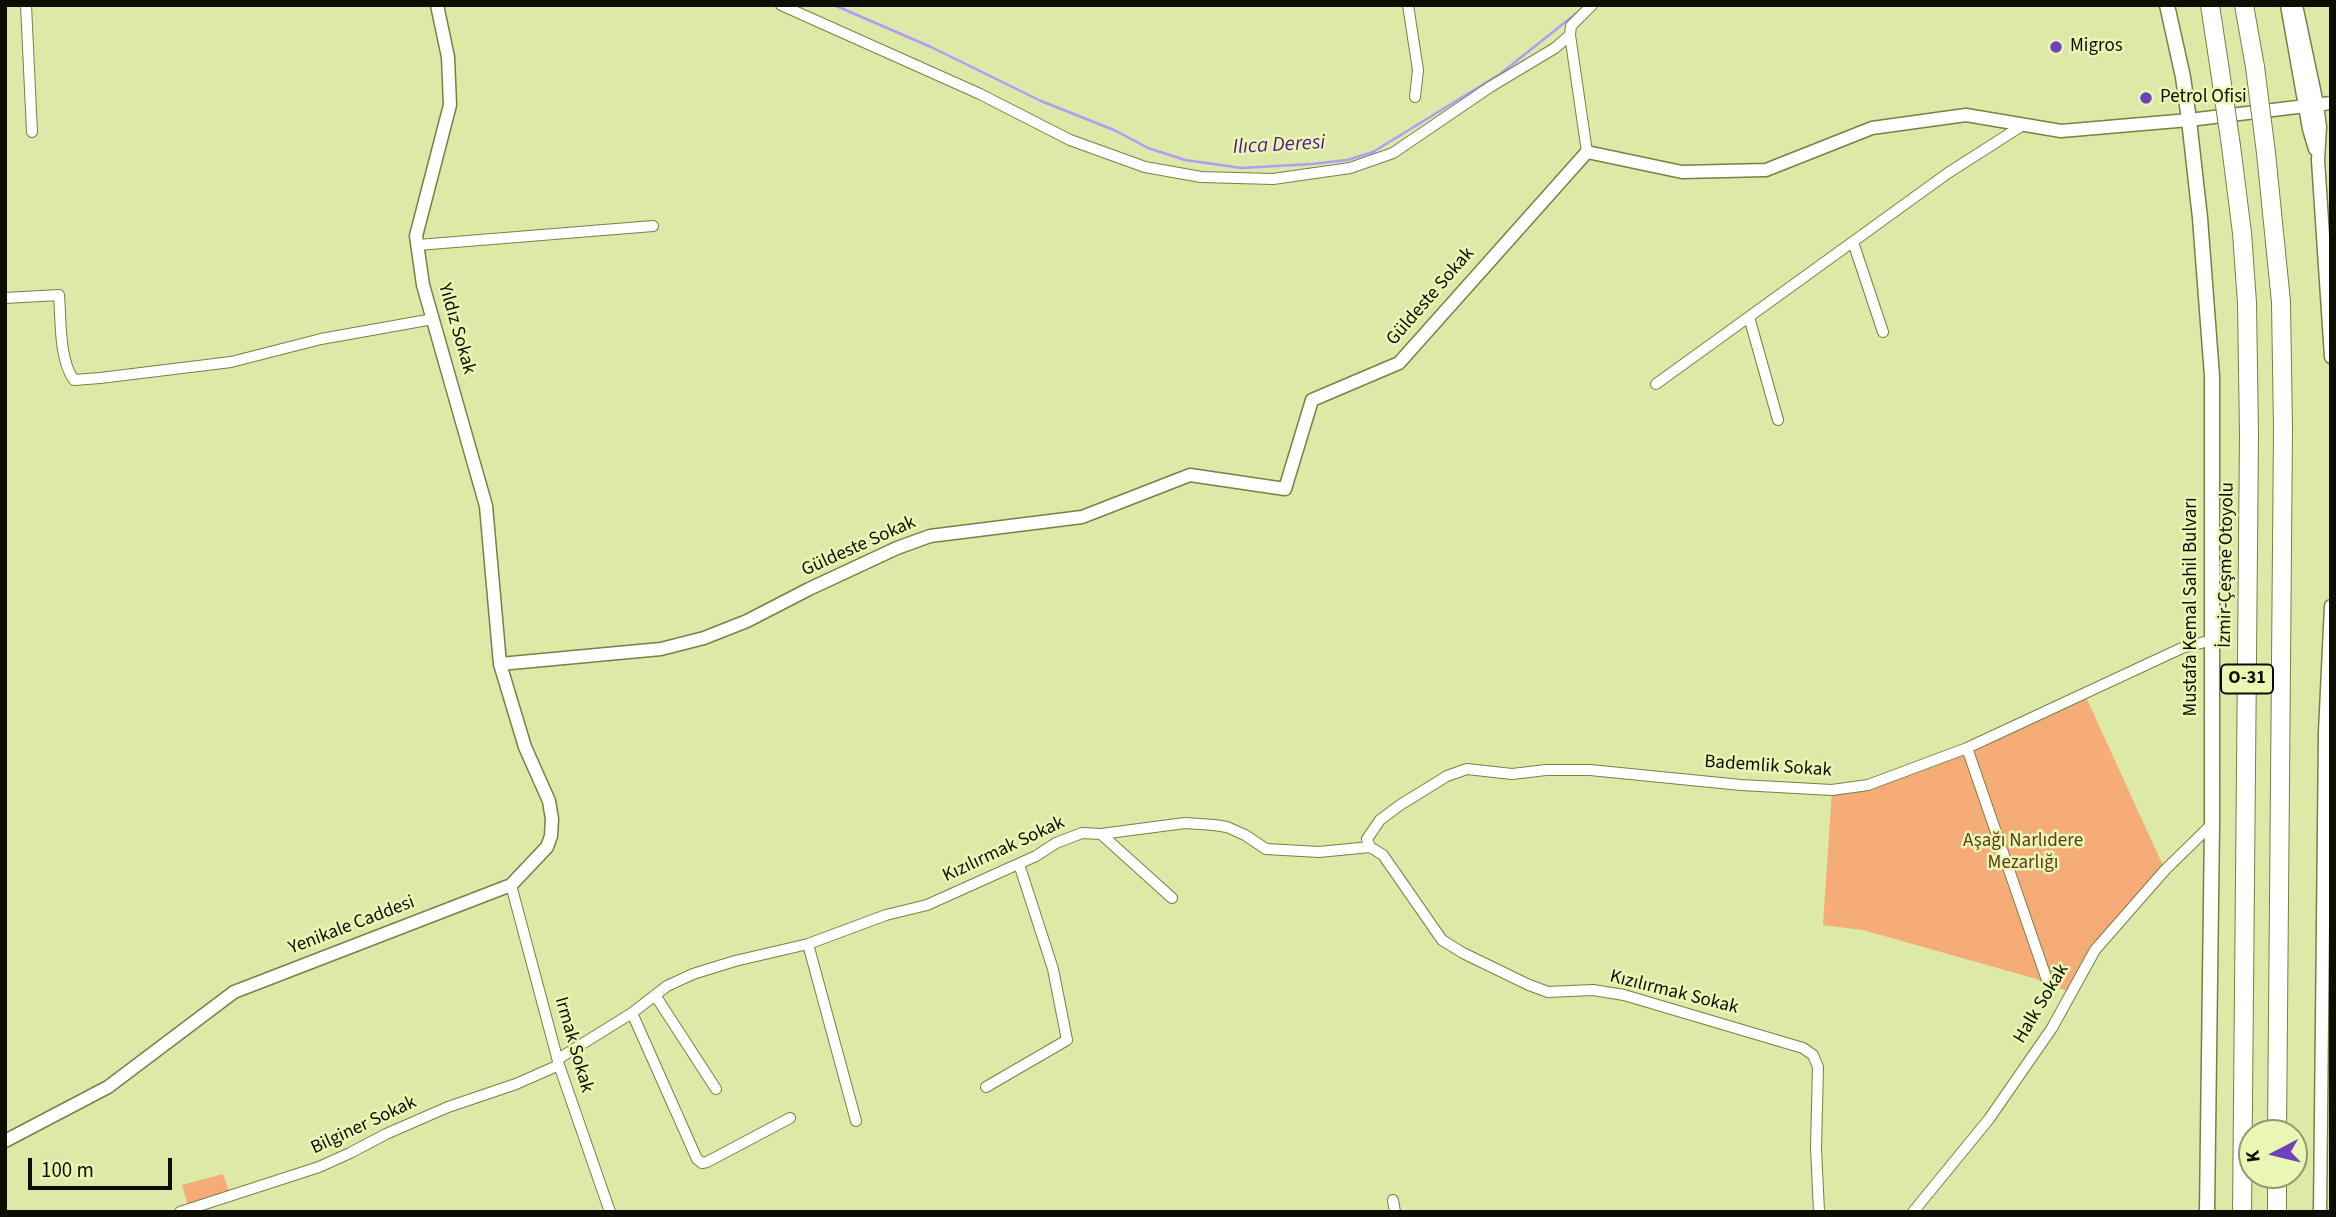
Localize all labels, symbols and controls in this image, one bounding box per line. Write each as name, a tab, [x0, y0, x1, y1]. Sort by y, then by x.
place label: Migros	[2070, 36, 2123, 58]
marker: Migros	[2048, 39, 2064, 55]
place label: Petrol Ofisi	[2160, 87, 2247, 109]
marker: Petrol Ofisi	[2138, 90, 2154, 106]
water label: Ilıca Deresi	[1232, 131, 1326, 161]
street label: Güldeste Sokak	[1382, 243, 1480, 351]
street label: Yıldız Sokak	[432, 281, 480, 377]
street label: İzmir-Çeşme Otoyolu	[2214, 482, 2240, 648]
street label: Mustafa Kemal Sahil Bulvarı	[2181, 497, 2203, 717]
street label: Güldeste Sokak	[798, 512, 920, 582]
road number: O-31	[2221, 664, 2273, 694]
street label: Bademlik Sokak	[1703, 751, 1833, 783]
street label: Kızılırmak Sokak	[939, 812, 1069, 888]
park label: Aşağı Narlıdere Mezarlığı	[1963, 831, 2083, 875]
street label: Yenikale Caddesi	[286, 891, 418, 961]
street label: Halk Sokak	[2009, 960, 2075, 1048]
street label: Kızılırmak Sokak	[1607, 966, 1741, 1020]
street label: Irmak Sokak	[548, 994, 598, 1096]
street label: Bilginer Sokak	[308, 1092, 420, 1160]
north arrow	[2238, 1119, 2308, 1189]
scale bar	[32, 1144, 175, 1188]
text: K	[2240, 1149, 2268, 1164]
text: 100 m	[41, 1155, 94, 1185]

